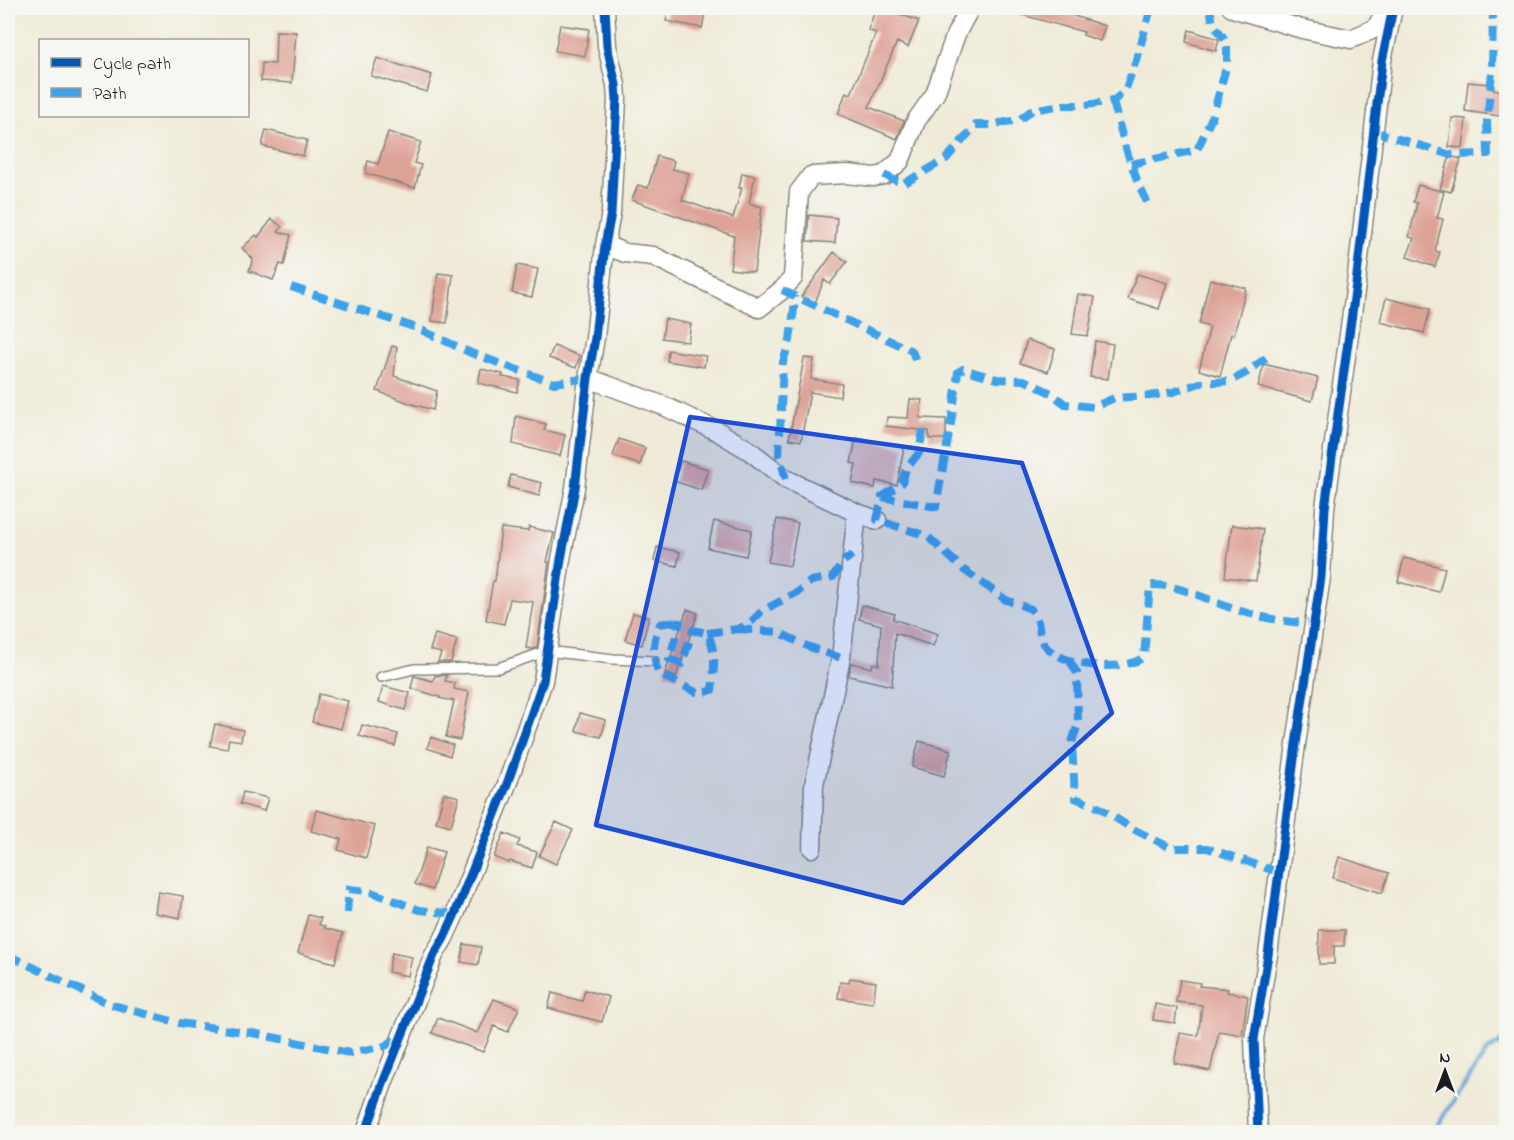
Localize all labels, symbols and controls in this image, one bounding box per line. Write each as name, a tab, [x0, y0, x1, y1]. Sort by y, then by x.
legend	[39, 39, 249, 117]
text: Cycle path	[93, 52, 171, 78]
text: Path	[93, 82, 127, 108]
north arrow	[1415, 1041, 1475, 1101]
text: N	[1440, 1046, 1451, 1070]

